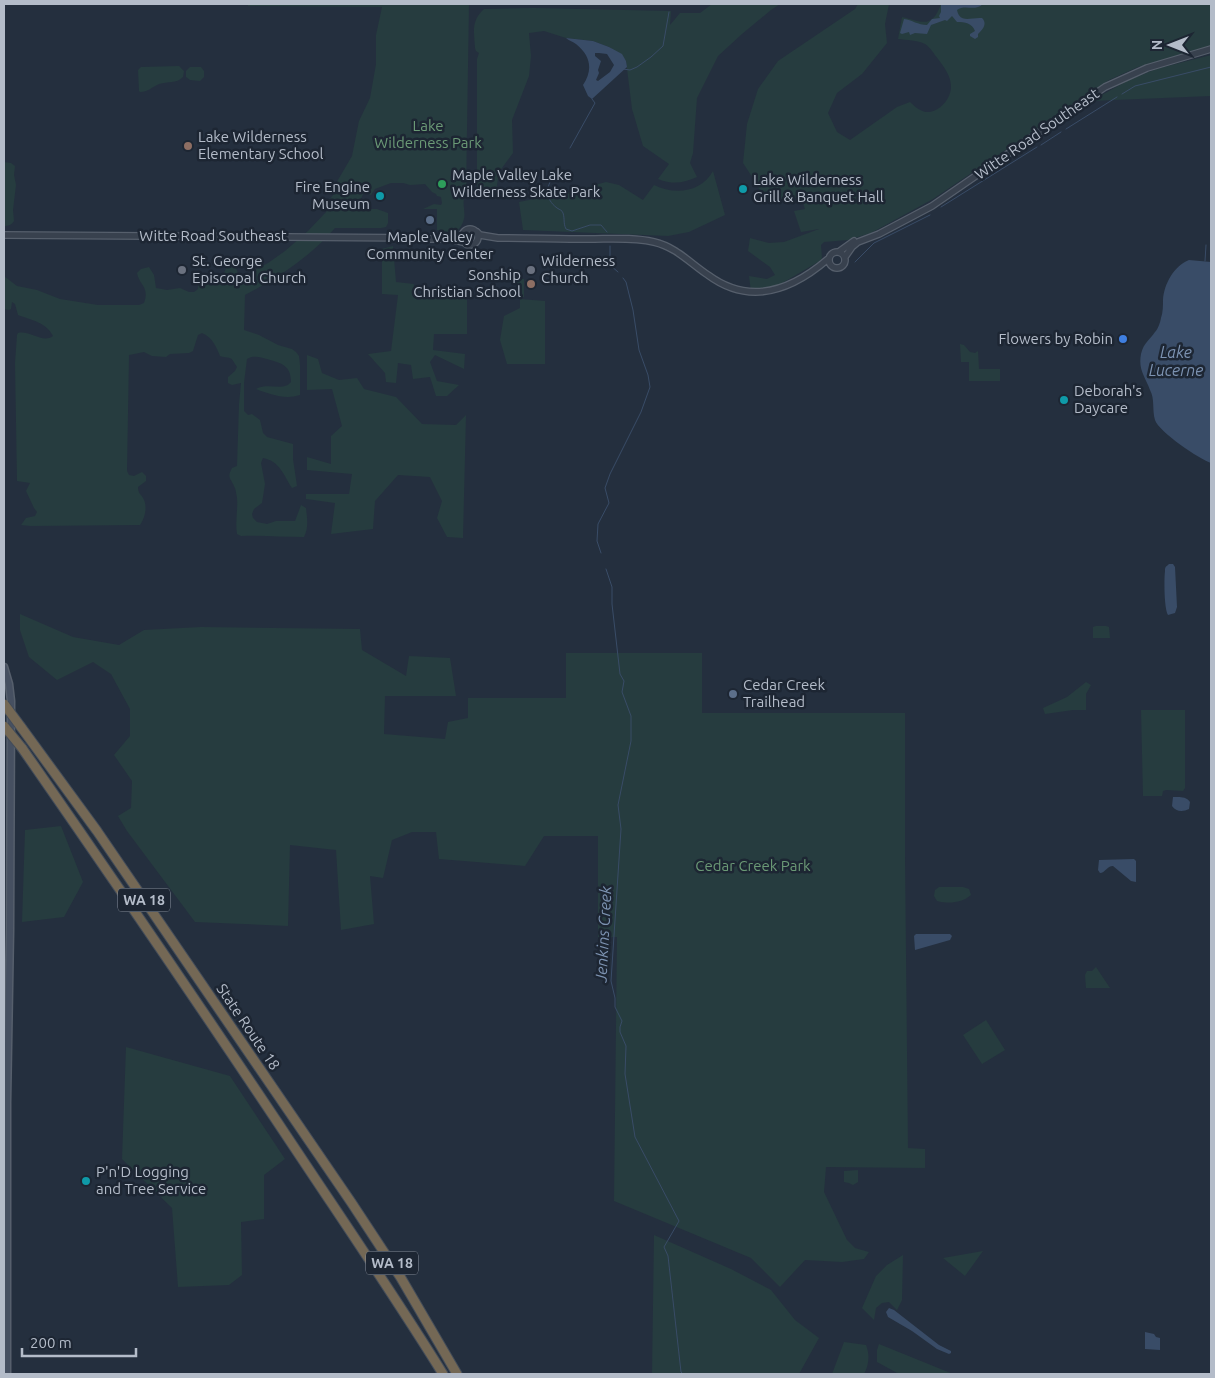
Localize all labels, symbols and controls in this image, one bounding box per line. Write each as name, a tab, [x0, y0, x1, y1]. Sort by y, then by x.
north arrow	[1145, 20, 1195, 70]
text: N	[1149, 40, 1165, 50]
street label: Witte Road Southeast	[971, 84, 1102, 183]
park label: Lake Wilderness Park	[374, 117, 482, 151]
place label: Lake Wilderness Elementary School	[198, 128, 324, 162]
marker: Lake Wilderness Elementary School	[182, 140, 194, 152]
place label: Maple Valley Lake Wilderness Skate Park	[452, 166, 601, 200]
place label: Lake Wilderness Grill & Banquet Hall	[753, 171, 884, 205]
place label: Fire Engine Museum	[295, 178, 370, 212]
marker: Maple Valley Lake Wilderness Skate Park	[436, 178, 448, 190]
marker: Lake Wilderness Grill & Banquet Hall	[737, 183, 749, 195]
marker: Fire Engine Museum	[374, 190, 386, 202]
marker: Maple Valley Community Center	[424, 214, 436, 226]
street label: Witte Road Southeast	[139, 227, 287, 244]
place label: Maple Valley Community Center	[366, 228, 494, 262]
place label: St. George Episcopal Church	[192, 252, 306, 286]
place label: Wilderness Church	[541, 252, 615, 286]
marker: St. George Episcopal Church	[176, 264, 188, 276]
marker: Wilderness Church	[525, 264, 537, 276]
place label: Sonship Christian School	[413, 266, 521, 300]
marker: Sonship Christian School	[525, 278, 537, 290]
place label: Flowers by Robin	[998, 330, 1113, 347]
marker: Flowers by Robin	[1117, 333, 1129, 345]
water label: Lake Lucerne	[1149, 343, 1203, 379]
place label: Deborah's Daycare	[1074, 382, 1142, 416]
marker: Deborah's Daycare	[1058, 394, 1070, 406]
place label: Cedar Creek Trailhead	[743, 676, 825, 710]
marker: Cedar Creek Trailhead	[727, 688, 739, 700]
park label: Cedar Creek Park	[695, 857, 811, 874]
water label: Jenkins Creek	[591, 885, 615, 984]
road number: WA 18	[118, 888, 170, 912]
street label: State Route 18	[213, 980, 283, 1073]
place label: P'n'D Logging and Tree Service	[96, 1163, 206, 1197]
marker: P'n'D Logging and Tree Service	[80, 1175, 92, 1187]
road number: WA 18	[366, 1252, 418, 1274]
scale bar	[22, 1326, 136, 1358]
text: 200 m	[30, 1334, 72, 1351]

